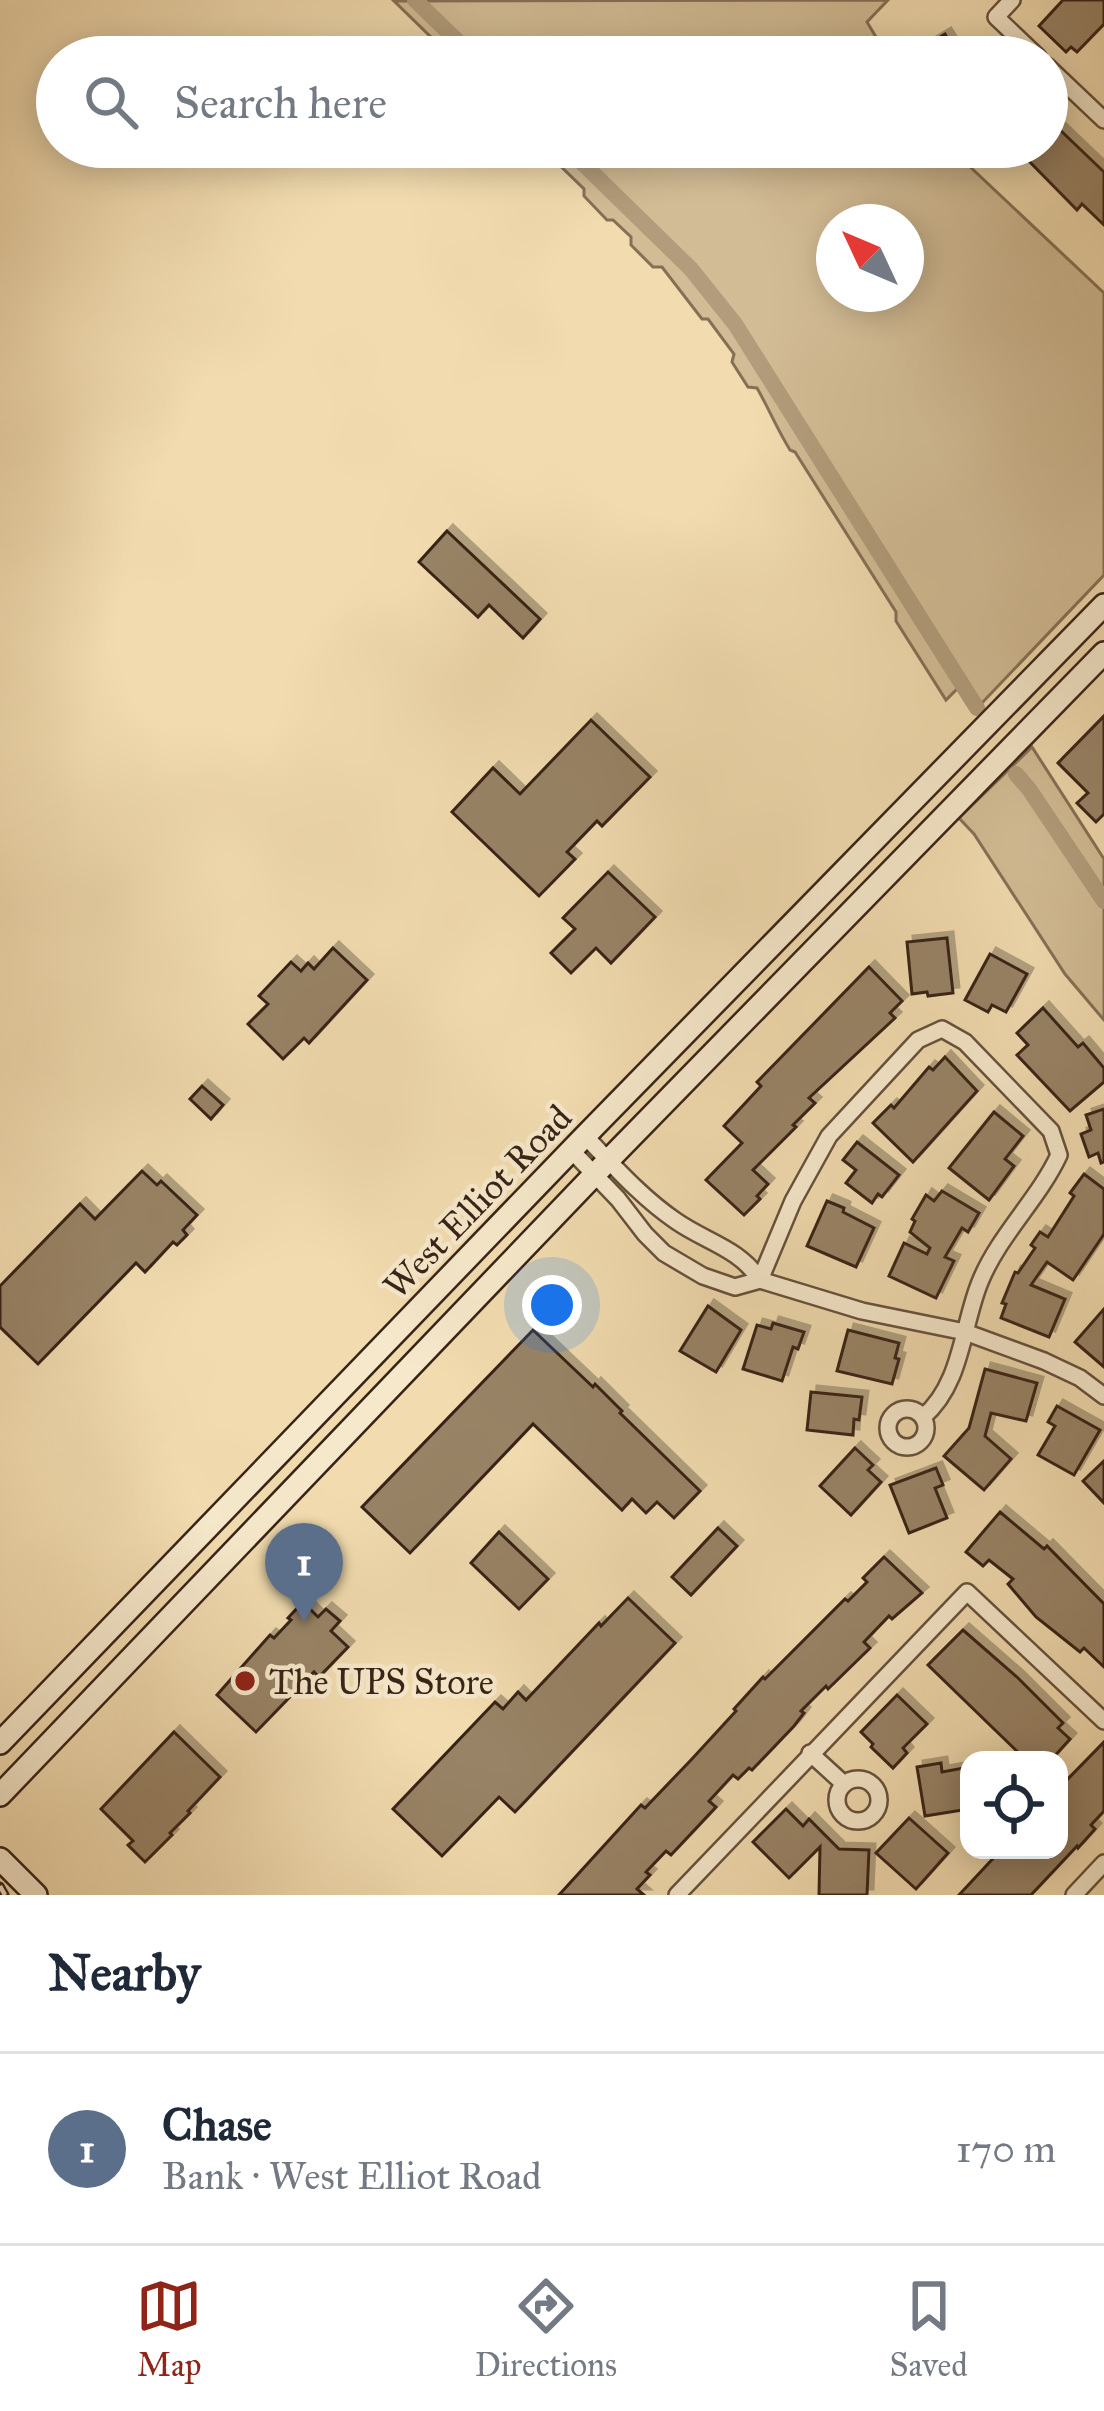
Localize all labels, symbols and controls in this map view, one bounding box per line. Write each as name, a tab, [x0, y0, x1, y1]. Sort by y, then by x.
search box	[36, 36, 1068, 168]
icon: search	[78, 69, 144, 135]
text: Search here	[174, 75, 387, 130]
north arrow	[816, 204, 924, 312]
street label: West Elliot Road	[374, 1096, 581, 1308]
your location	[522, 1275, 582, 1335]
pin: 1	[265, 1523, 343, 1622]
place label: The UPS Store	[269, 1660, 494, 1704]
marker: The UPS Store	[232, 1668, 258, 1694]
map controls	[960, 1751, 1068, 1859]
button: locate	[960, 1751, 1068, 1859]
text: Nearby	[48, 1942, 200, 2004]
text: Chase	[162, 2097, 272, 2152]
text: 1	[79, 2125, 95, 2173]
text: 170 m	[956, 2125, 1056, 2173]
text: Bank · West Elliot Road	[162, 2152, 542, 2200]
tab: Map	[136, 2273, 202, 2385]
tab: Directions	[475, 2273, 617, 2385]
tab: Saved	[889, 2273, 968, 2385]

